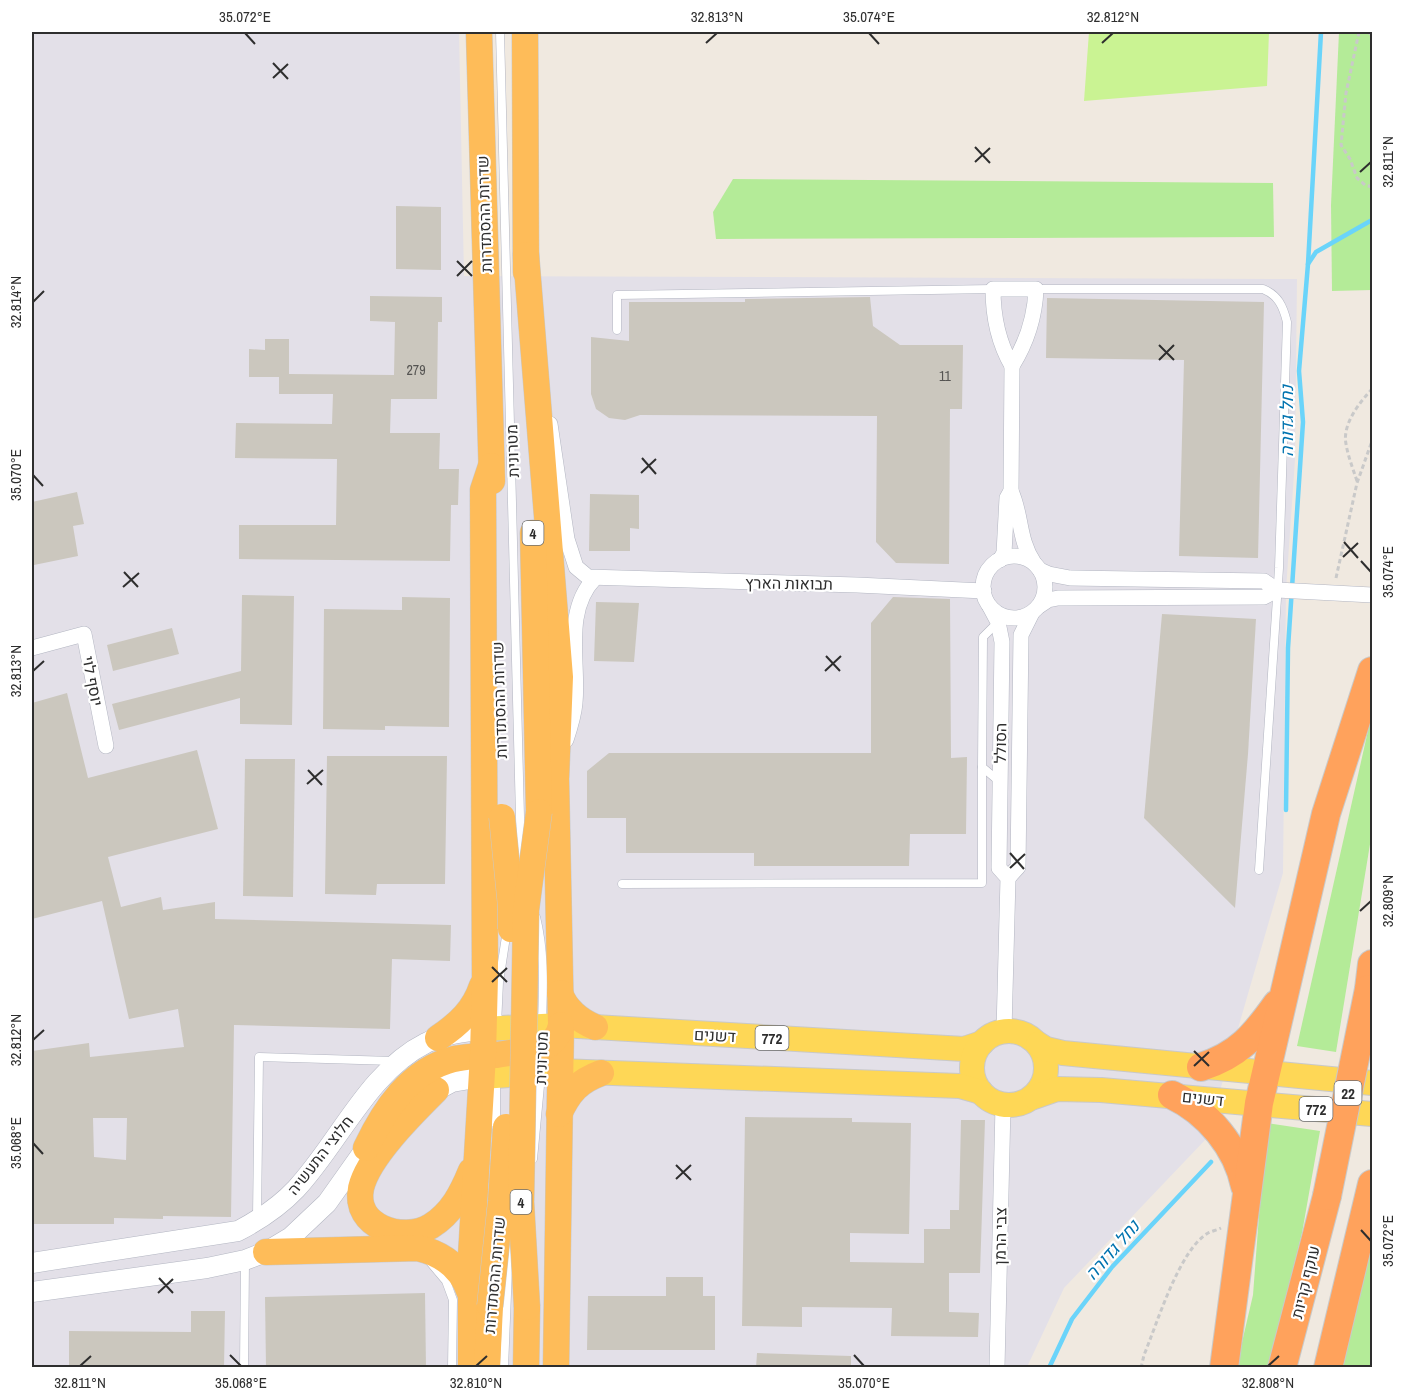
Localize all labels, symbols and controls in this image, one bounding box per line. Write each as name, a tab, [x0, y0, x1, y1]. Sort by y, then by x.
text: 35.072°E	[219, 6, 271, 27]
text: 32.813°N	[691, 6, 743, 27]
text: 35.074°E	[843, 6, 895, 27]
text: 32.812°N	[1087, 6, 1139, 27]
text: 32.811°N	[1377, 136, 1398, 188]
street label: שדרות ההסתדרות	[471, 155, 497, 273]
text: 32.814°N	[5, 276, 26, 328]
house number: 279	[406, 361, 426, 379]
house number: 11	[939, 367, 952, 385]
water label: נחל גדורה	[1274, 384, 1299, 457]
street label: מטרונית	[500, 424, 524, 478]
text: 35.070°E	[5, 449, 26, 501]
road number: 4	[522, 521, 544, 545]
text: 35.074°E	[1377, 546, 1398, 598]
street label: תבואות הארץ	[745, 571, 833, 595]
street label: שדרות ההסתדרות	[486, 641, 512, 759]
text: 32.813°N	[5, 645, 26, 697]
street label: יוסף לוי	[77, 654, 109, 708]
street label: הסולל	[989, 722, 1011, 764]
text: 32.809°N	[1377, 875, 1398, 927]
text: 32.812°N	[5, 1014, 26, 1066]
street label: דשנים	[694, 1023, 736, 1047]
road number: 772	[756, 1026, 788, 1050]
street label: מטרונית	[529, 1031, 553, 1085]
road number: 22	[1334, 1081, 1362, 1105]
street label: דשנים	[1181, 1085, 1225, 1111]
road number: 772	[1300, 1097, 1332, 1121]
street label: חלוצי התעשיה	[282, 1111, 358, 1199]
text: 35.068°E	[5, 1117, 26, 1169]
road number: 4	[510, 1190, 532, 1214]
street label: צבי הרמן	[988, 1207, 1012, 1265]
water label: נחל גדורה	[1079, 1214, 1146, 1285]
text: 35.072°E	[1377, 1215, 1398, 1267]
street label: שדרות ההסתדרות	[478, 1216, 510, 1334]
street label: עוקף קריות	[1285, 1243, 1325, 1321]
text: 32.811°N	[54, 1372, 106, 1393]
text: 35.068°E	[215, 1372, 267, 1393]
text: 32.810°N	[450, 1372, 502, 1393]
text: 35.070°E	[838, 1372, 890, 1393]
text: 32.808°N	[1242, 1372, 1294, 1393]

